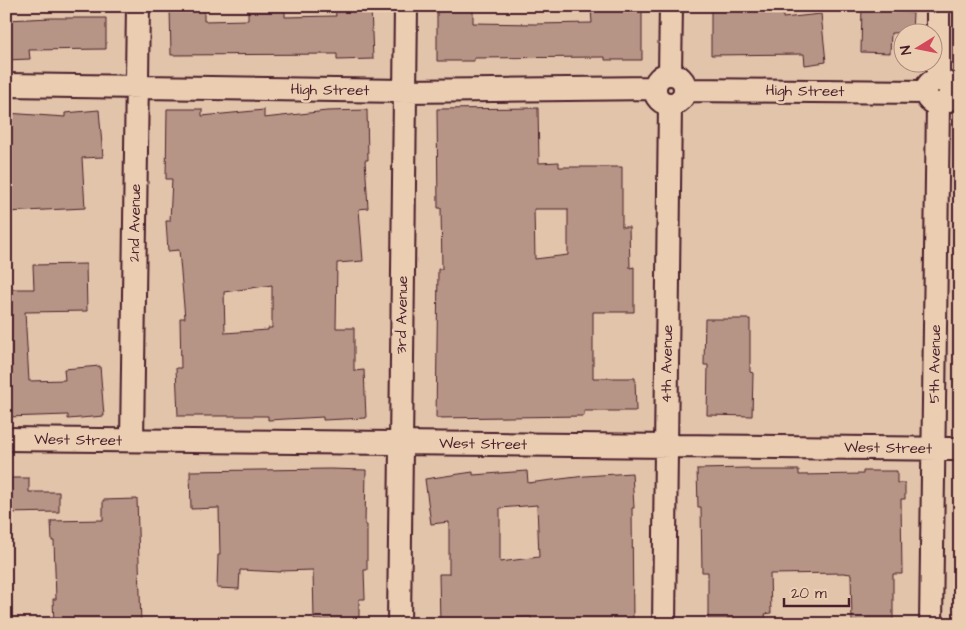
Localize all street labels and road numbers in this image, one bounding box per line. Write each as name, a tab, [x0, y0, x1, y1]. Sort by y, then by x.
street label: High Street	[290, 79, 370, 102]
street label: High Street	[765, 80, 845, 103]
street label: 2nd Avenue	[124, 184, 146, 262]
street label: 3rd Avenue	[391, 276, 413, 354]
street label: 5th Avenue	[924, 324, 946, 404]
street label: 4th Avenue	[656, 325, 678, 403]
street label: West Street	[34, 429, 122, 451]
street label: West Street	[439, 433, 527, 455]
street label: West Street	[844, 437, 932, 459]

